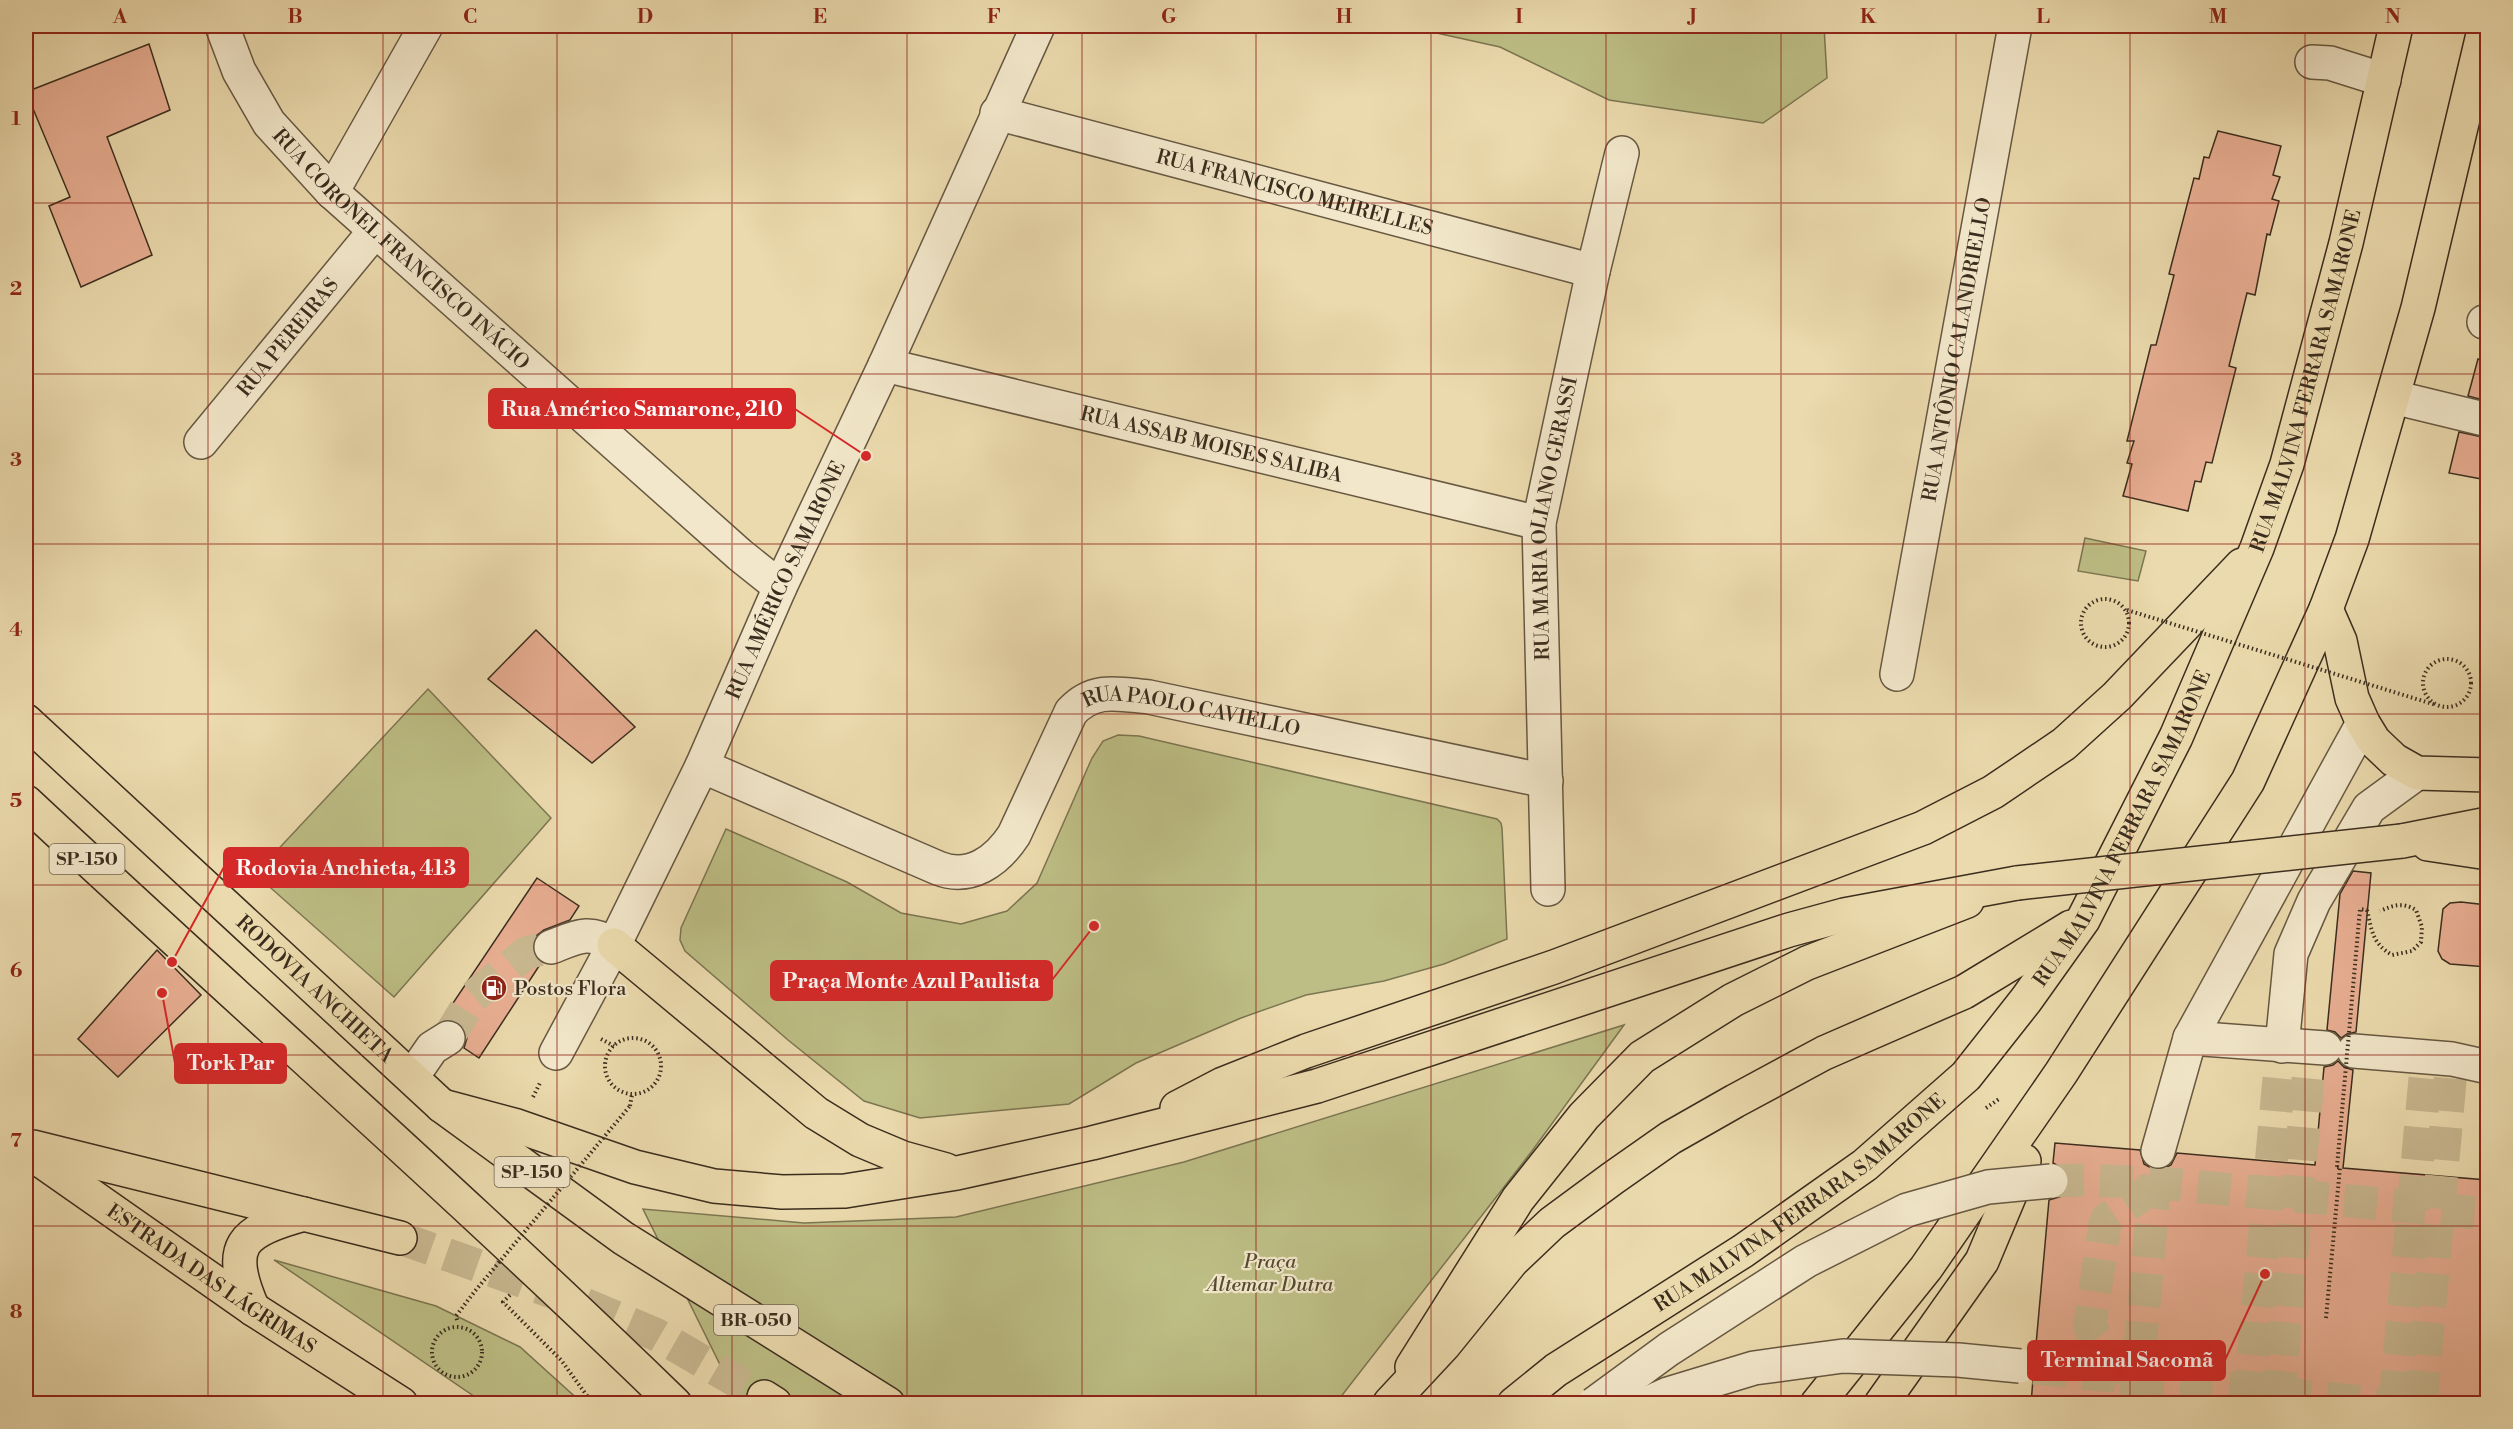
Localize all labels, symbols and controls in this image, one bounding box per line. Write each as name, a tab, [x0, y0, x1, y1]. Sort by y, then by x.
text: A	[112, 5, 128, 30]
text: B	[287, 5, 303, 30]
text: C	[463, 5, 477, 30]
text: D	[637, 5, 653, 30]
text: E	[813, 5, 827, 30]
text: F	[987, 5, 1001, 30]
text: G	[1161, 5, 1177, 30]
text: H	[1336, 5, 1353, 30]
text: I	[1515, 5, 1523, 30]
text: J	[1686, 5, 1697, 30]
text: K	[1860, 5, 1877, 30]
text: L	[2036, 5, 2050, 30]
text: M	[2209, 5, 2228, 30]
text: N	[2385, 5, 2401, 30]
text: 1	[11, 107, 21, 132]
street label: RUA CORONEL FRANCISCO INÁCIO	[266, 124, 534, 376]
street label: RUA FRANCISCO MEIRELLES	[1153, 145, 1435, 242]
street label: RUA ANTÔNIO CALANDRIELLO	[1918, 195, 1998, 504]
street label: RUA MALVINA FERRARA SAMARONE	[2245, 207, 2367, 556]
street label: RUA PEREIRAS	[232, 273, 345, 403]
text: 2	[10, 277, 22, 302]
street label: RUA MARIA OLIANO GERASSI	[1527, 374, 1584, 661]
callout: Rua Américo Samarone, 210	[489, 389, 795, 428]
text: Rua Américo Samarone, 210	[501, 397, 783, 423]
street label: RUA ASSAB MOISES SALIBA	[1078, 402, 1346, 489]
text: 3	[10, 448, 22, 473]
street label: RUA AMÉRICO SAMARONE	[722, 457, 852, 704]
text: 4	[9, 618, 23, 643]
street label: RUA MALVINA FERRARA SAMARONE	[2028, 666, 2217, 992]
street label: RUA PAOLO CAVIELLO	[1078, 682, 1302, 743]
text: 5	[10, 789, 22, 814]
road number: SP-150	[50, 844, 124, 874]
callout: Rodovia Anchieta, 413	[224, 848, 468, 887]
text: Rodovia Anchieta, 413	[236, 856, 456, 882]
street label: RODOVIA ANCHIETA	[230, 911, 399, 1070]
text: 6	[10, 959, 23, 984]
callout: Praça Monte Azul Paulista	[771, 961, 1052, 1000]
text: Praça Monte Azul Paulista	[782, 969, 1040, 995]
fuel station icon: Postos Flora	[479, 973, 509, 1003]
place label: Postos Flora	[514, 977, 627, 1002]
callout: Tork Par	[175, 1044, 286, 1083]
text: Tork Par	[187, 1051, 275, 1077]
street label: RUA MALVINA FERRARA SAMARONE	[1650, 1089, 1952, 1318]
text: 7	[10, 1129, 22, 1154]
road number: SP-150	[494, 1157, 570, 1187]
street label: ESTRADA DAS LÁGRIMAS	[101, 1199, 320, 1360]
park label: Praça Altemar Dutra	[1205, 1250, 1334, 1298]
text: 8	[10, 1300, 23, 1325]
road number: BR-050	[714, 1305, 798, 1335]
callout: Terminal Sacomã	[2028, 1341, 2225, 1380]
text: Terminal Sacomã	[2041, 1348, 2214, 1374]

